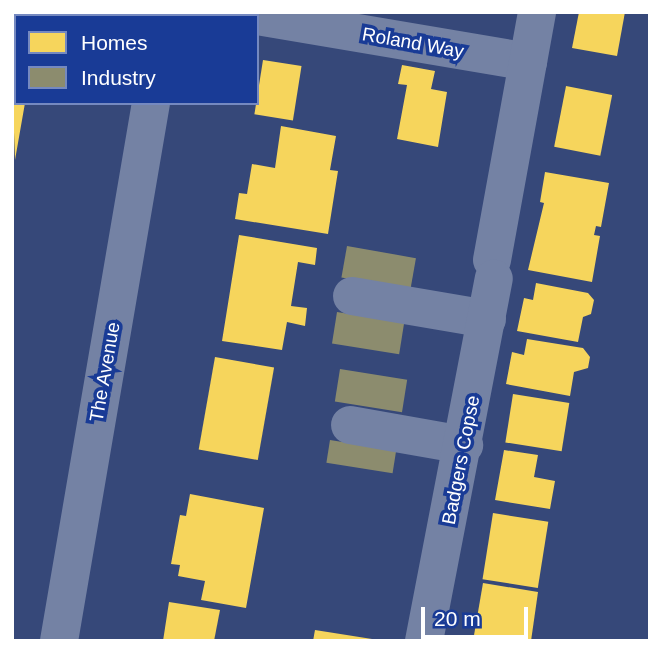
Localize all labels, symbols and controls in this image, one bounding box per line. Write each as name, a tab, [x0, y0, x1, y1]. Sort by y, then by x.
legend	[14, 14, 259, 105]
street label: Roland Way	[360, 23, 466, 63]
text: Homes	[81, 31, 148, 54]
text: Industry	[81, 66, 156, 89]
street label: The Avenue	[85, 320, 125, 424]
street label: Badgers Copse	[437, 394, 485, 526]
scale bar	[424, 594, 531, 638]
text: 20 m	[434, 607, 481, 630]

